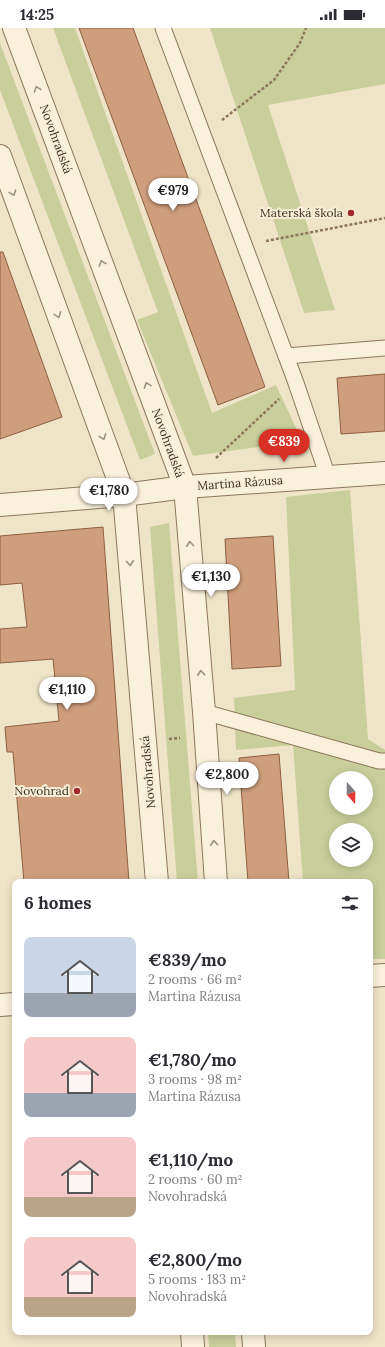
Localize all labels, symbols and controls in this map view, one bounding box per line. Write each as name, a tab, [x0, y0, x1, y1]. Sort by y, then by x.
text: 14:25	[20, 5, 54, 24]
one-way arrow	[33, 85, 42, 92]
street label: Novohradská	[37, 102, 76, 176]
pin: €979	[149, 178, 197, 212]
text: €979	[157, 182, 189, 199]
one-way arrow	[9, 189, 17, 196]
place label: Materská škola	[260, 205, 343, 220]
marker: Materská škola	[346, 208, 356, 218]
one-way arrow	[98, 260, 106, 267]
one-way arrow	[54, 311, 62, 318]
one-way arrow	[143, 382, 151, 389]
street label: Novohradská	[149, 406, 188, 480]
pin: €839	[260, 429, 308, 463]
one-way arrow	[99, 433, 107, 440]
text: €839	[268, 433, 300, 450]
street label: Martina Rázusa	[197, 472, 283, 493]
pin: €1,780	[76, 478, 142, 512]
text: €1,780	[89, 482, 129, 499]
one-way arrow	[185, 541, 194, 547]
one-way arrow	[126, 560, 135, 566]
pin: €1,130	[178, 564, 244, 598]
text: €1,130	[191, 568, 231, 585]
one-way arrow	[197, 670, 206, 676]
pin: €1,110	[34, 677, 100, 711]
text: €1,110	[48, 681, 86, 698]
street label: Novohradská	[137, 735, 158, 809]
pin: €2,800	[194, 762, 260, 796]
text: €2,800	[205, 766, 249, 783]
north arrow	[329, 771, 373, 815]
map controls	[329, 771, 373, 867]
place label: Novohrad	[14, 783, 69, 798]
marker: Novohrad	[72, 786, 82, 796]
button: layers	[329, 823, 373, 867]
one-way arrow	[209, 840, 218, 846]
text: 6 homes	[24, 892, 91, 914]
icon: filters	[339, 892, 361, 914]
text: €839/mo	[148, 949, 226, 971]
icon: home	[56, 953, 104, 1001]
text: 2 rooms · 66 m²	[148, 971, 242, 988]
text: Martina Rázusa	[148, 988, 241, 1005]
text: €1,780/mo	[148, 1049, 236, 1071]
icon: home	[56, 1053, 104, 1101]
text: 3 rooms · 98 m²	[148, 1071, 242, 1088]
text: Martina Rázusa	[148, 1088, 241, 1105]
text: €1,110/mo	[148, 1149, 233, 1171]
icon: home	[56, 1153, 104, 1201]
text: 2 rooms · 60 m²	[148, 1171, 243, 1188]
text: Novohradská	[148, 1188, 227, 1205]
text: €2,800/mo	[148, 1249, 242, 1271]
icon: home	[56, 1253, 104, 1301]
text: 5 rooms · 183 m²	[148, 1271, 246, 1288]
text: Novohradská	[148, 1288, 227, 1305]

